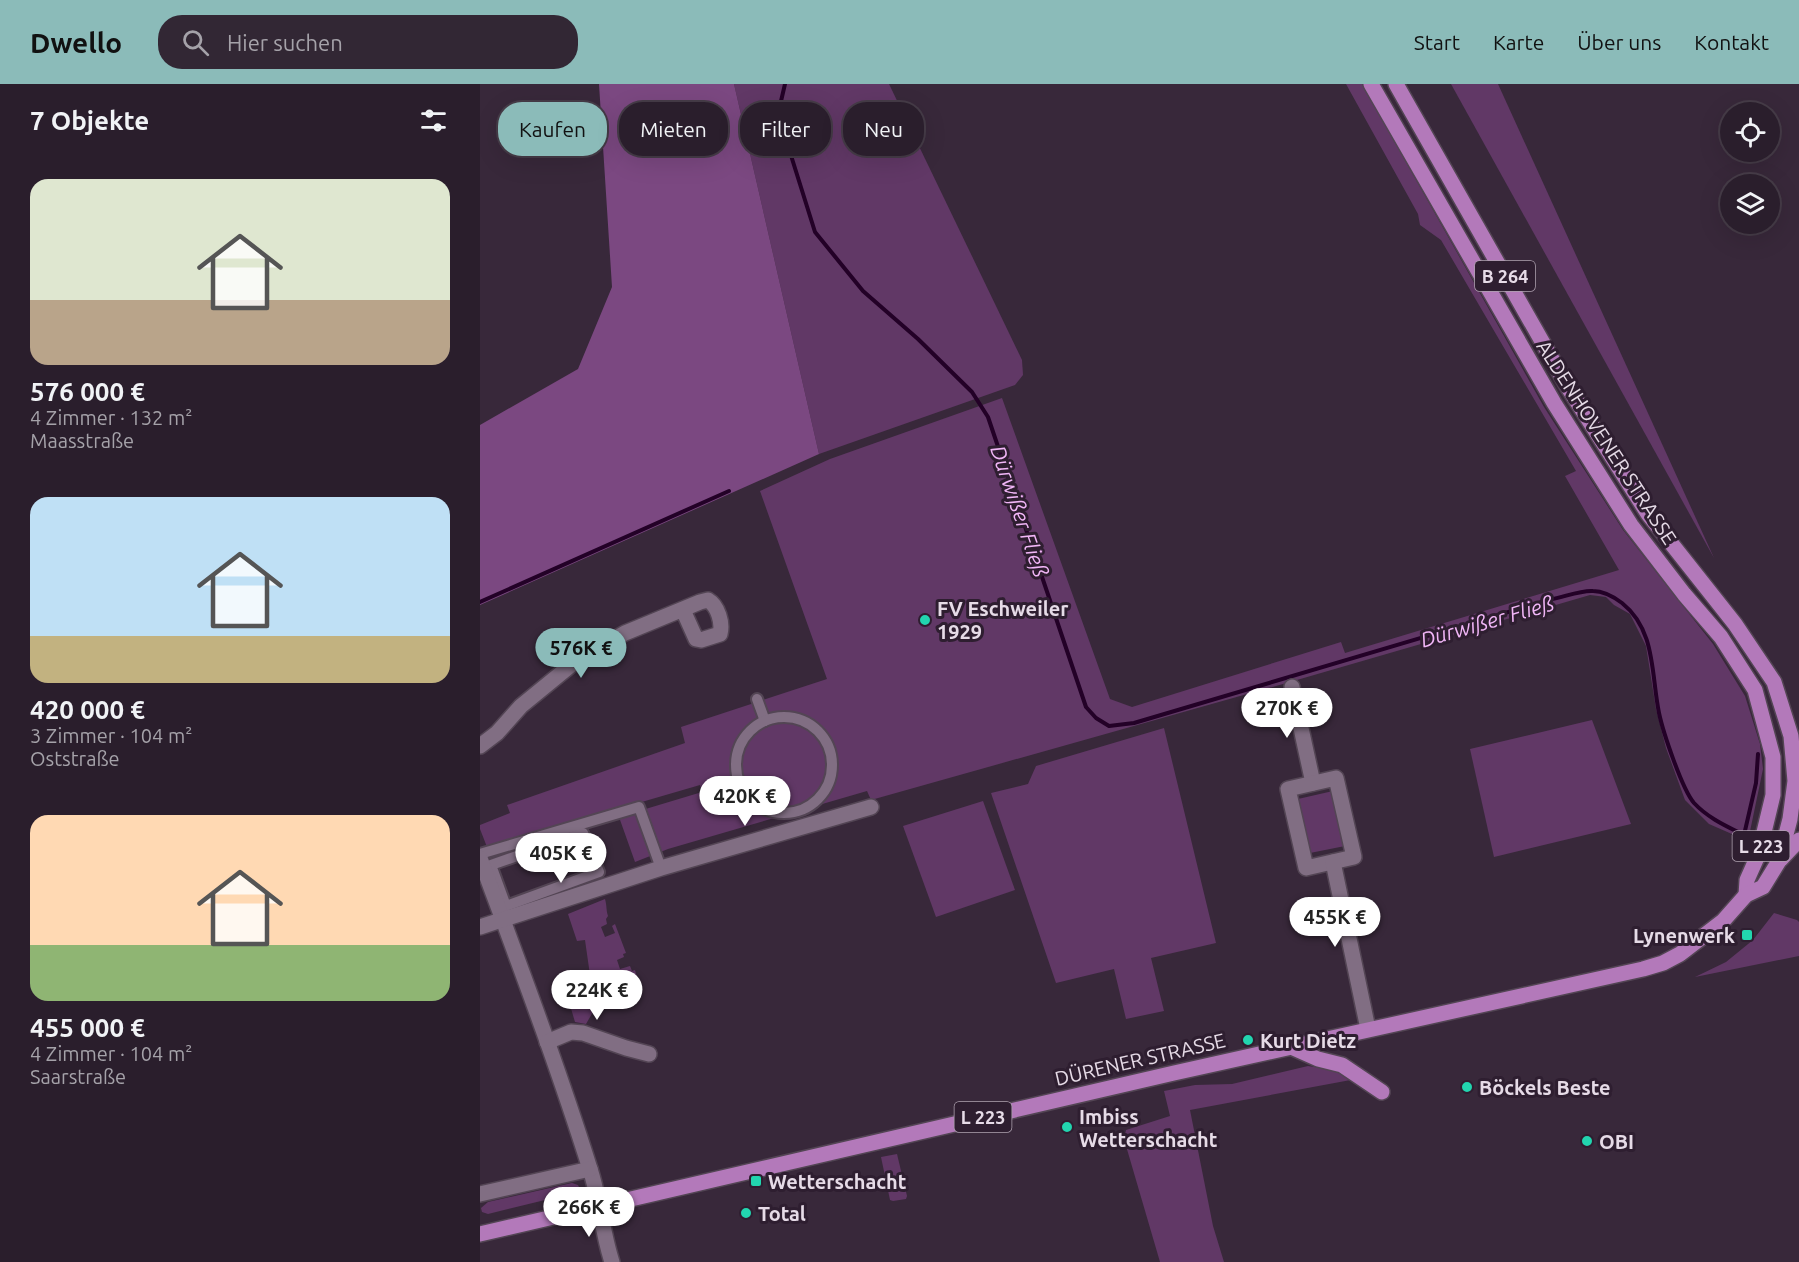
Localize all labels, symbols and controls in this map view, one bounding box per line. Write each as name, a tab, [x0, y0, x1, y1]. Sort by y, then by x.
search box	[158, 15, 578, 69]
icon: search	[179, 26, 212, 59]
text: Dwello	[30, 27, 122, 58]
text: Hier suchen	[227, 30, 343, 55]
text: Start	[1414, 30, 1460, 54]
text: Karte	[1493, 30, 1544, 54]
text: Über uns	[1577, 30, 1661, 54]
text: Kontakt	[1694, 30, 1769, 54]
chip: Kaufen	[498, 102, 607, 156]
chip: Mieten	[619, 102, 728, 156]
chip: Filter	[740, 102, 831, 156]
chip: Neu	[843, 102, 924, 156]
map controls	[1720, 102, 1780, 234]
button: locate	[1720, 102, 1780, 162]
icon: filters	[417, 104, 450, 137]
text: 7 Objekte	[30, 106, 149, 135]
button: layers	[1720, 174, 1780, 234]
icon: home	[186, 218, 294, 326]
road number: B 264	[1475, 261, 1535, 291]
street label: ALDENHOVENER STRASSE	[1532, 336, 1682, 548]
text: 576 000 €	[30, 377, 145, 406]
text: 4 Zimmer · 132 m²	[30, 406, 192, 429]
text: Maasstraße	[30, 429, 134, 452]
water label: Dürwißer Fließ	[986, 442, 1054, 580]
icon: home	[186, 536, 294, 644]
water label: Dürwißer Fließ	[1418, 591, 1556, 651]
place label: FV Eschweiler 1929	[937, 597, 1069, 643]
marker: FV Eschweiler 1929	[918, 613, 932, 627]
pin: 576K €	[532, 628, 630, 679]
text: 576K €	[549, 636, 613, 659]
pin: 270K €	[1238, 688, 1336, 739]
text: 420 000 €	[30, 695, 145, 724]
text: 270K €	[1255, 696, 1319, 719]
text: 3 Zimmer · 104 m²	[30, 724, 192, 747]
text: Oststraße	[30, 747, 120, 770]
pin: 420K €	[696, 776, 794, 827]
text: 420K €	[713, 784, 777, 807]
road number: L 223	[1732, 831, 1790, 861]
pin: 405K €	[512, 833, 610, 884]
text: 405K €	[529, 841, 593, 864]
icon: home	[186, 854, 294, 962]
pin: 455K €	[1286, 897, 1384, 948]
text: 455K €	[1303, 905, 1367, 928]
place label: Lynenwerk	[1633, 924, 1735, 947]
marker: Lynenwerk	[1740, 928, 1754, 942]
pin: 224K €	[548, 970, 646, 1021]
text: 224K €	[565, 978, 629, 1001]
text: 455 000 €	[30, 1013, 145, 1042]
street label: DÜRENER STRASSE	[1053, 1028, 1227, 1090]
place label: Kurt Dietz	[1260, 1029, 1356, 1052]
marker: Kurt Dietz	[1241, 1033, 1255, 1047]
text: 4 Zimmer · 104 m²	[30, 1042, 192, 1065]
text: Saarstraße	[30, 1065, 126, 1088]
place label: Böckels Beste	[1479, 1076, 1611, 1099]
marker: Böckels Beste	[1460, 1080, 1474, 1094]
road number: L 223	[954, 1102, 1012, 1132]
place label: Imbiss Wetterschacht	[1079, 1105, 1218, 1151]
marker: Imbiss Wetterschacht	[1060, 1120, 1074, 1134]
place label: OBI	[1599, 1130, 1634, 1153]
marker: OBI	[1580, 1134, 1594, 1148]
place label: Wetterschacht	[768, 1170, 907, 1193]
marker: Wetterschacht	[749, 1174, 763, 1188]
pin: 266K €	[540, 1187, 638, 1238]
text: 266K €	[557, 1195, 621, 1218]
place label: Total	[758, 1202, 806, 1225]
marker: Total	[739, 1206, 753, 1220]

